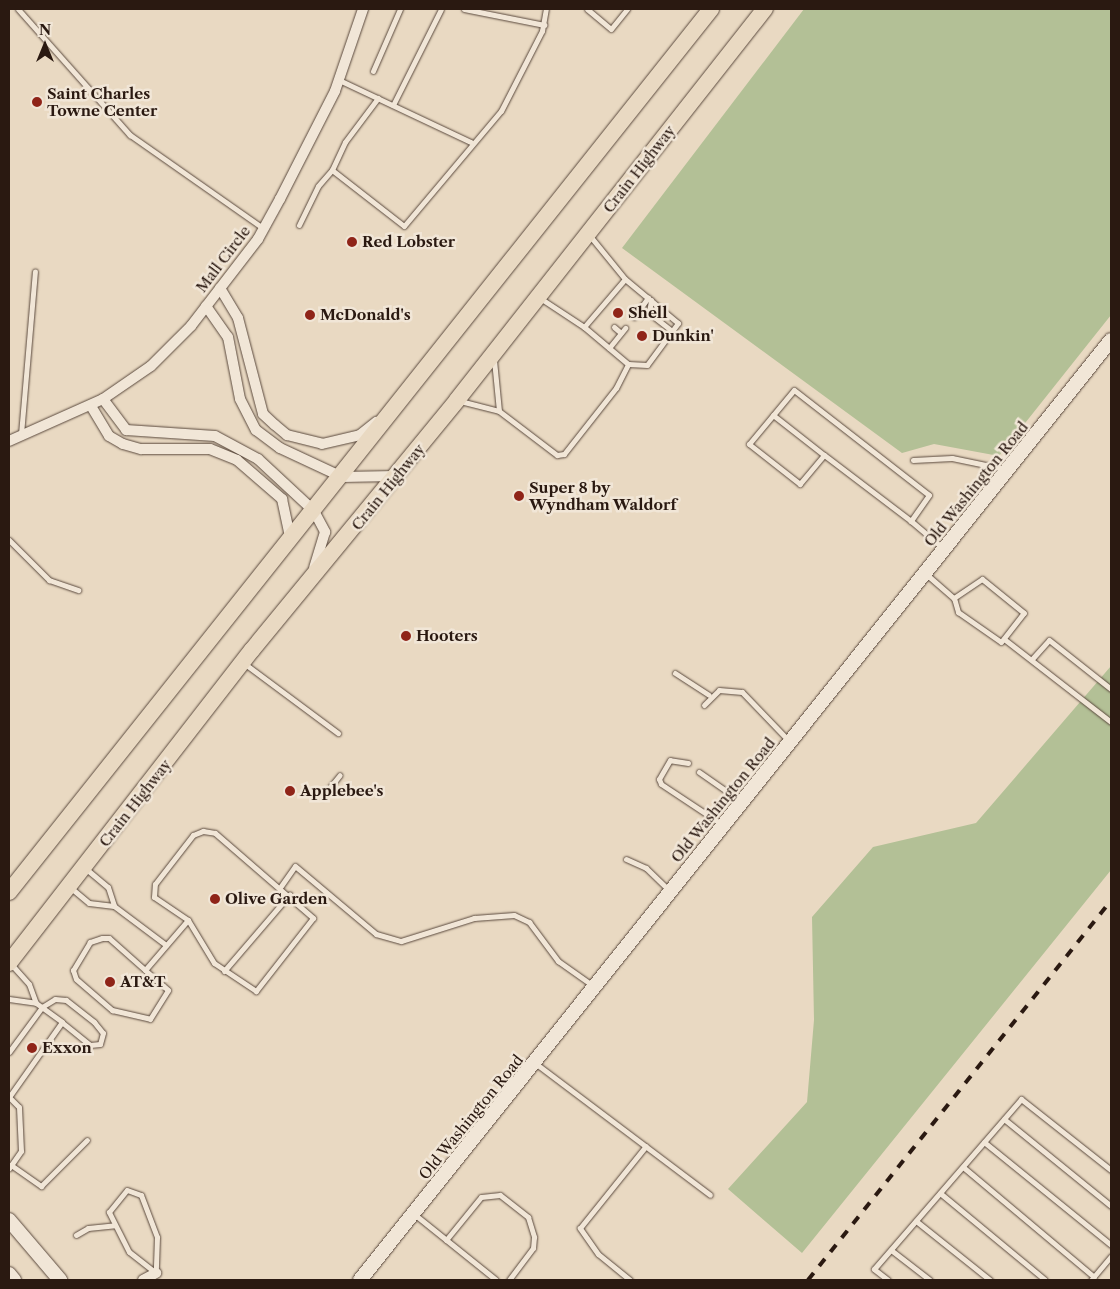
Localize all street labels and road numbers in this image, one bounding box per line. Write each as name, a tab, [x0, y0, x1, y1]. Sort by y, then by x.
street label: Crain Highway	[599, 122, 679, 216]
street label: Mall Circle	[192, 222, 254, 296]
street label: Old Washington Road	[920, 418, 1032, 550]
street label: Crain Highway	[348, 440, 428, 534]
street label: Old Washington Road	[667, 734, 779, 866]
street label: Crain Highway	[95, 756, 175, 850]
street label: Old Washington Road	[415, 1051, 527, 1183]

